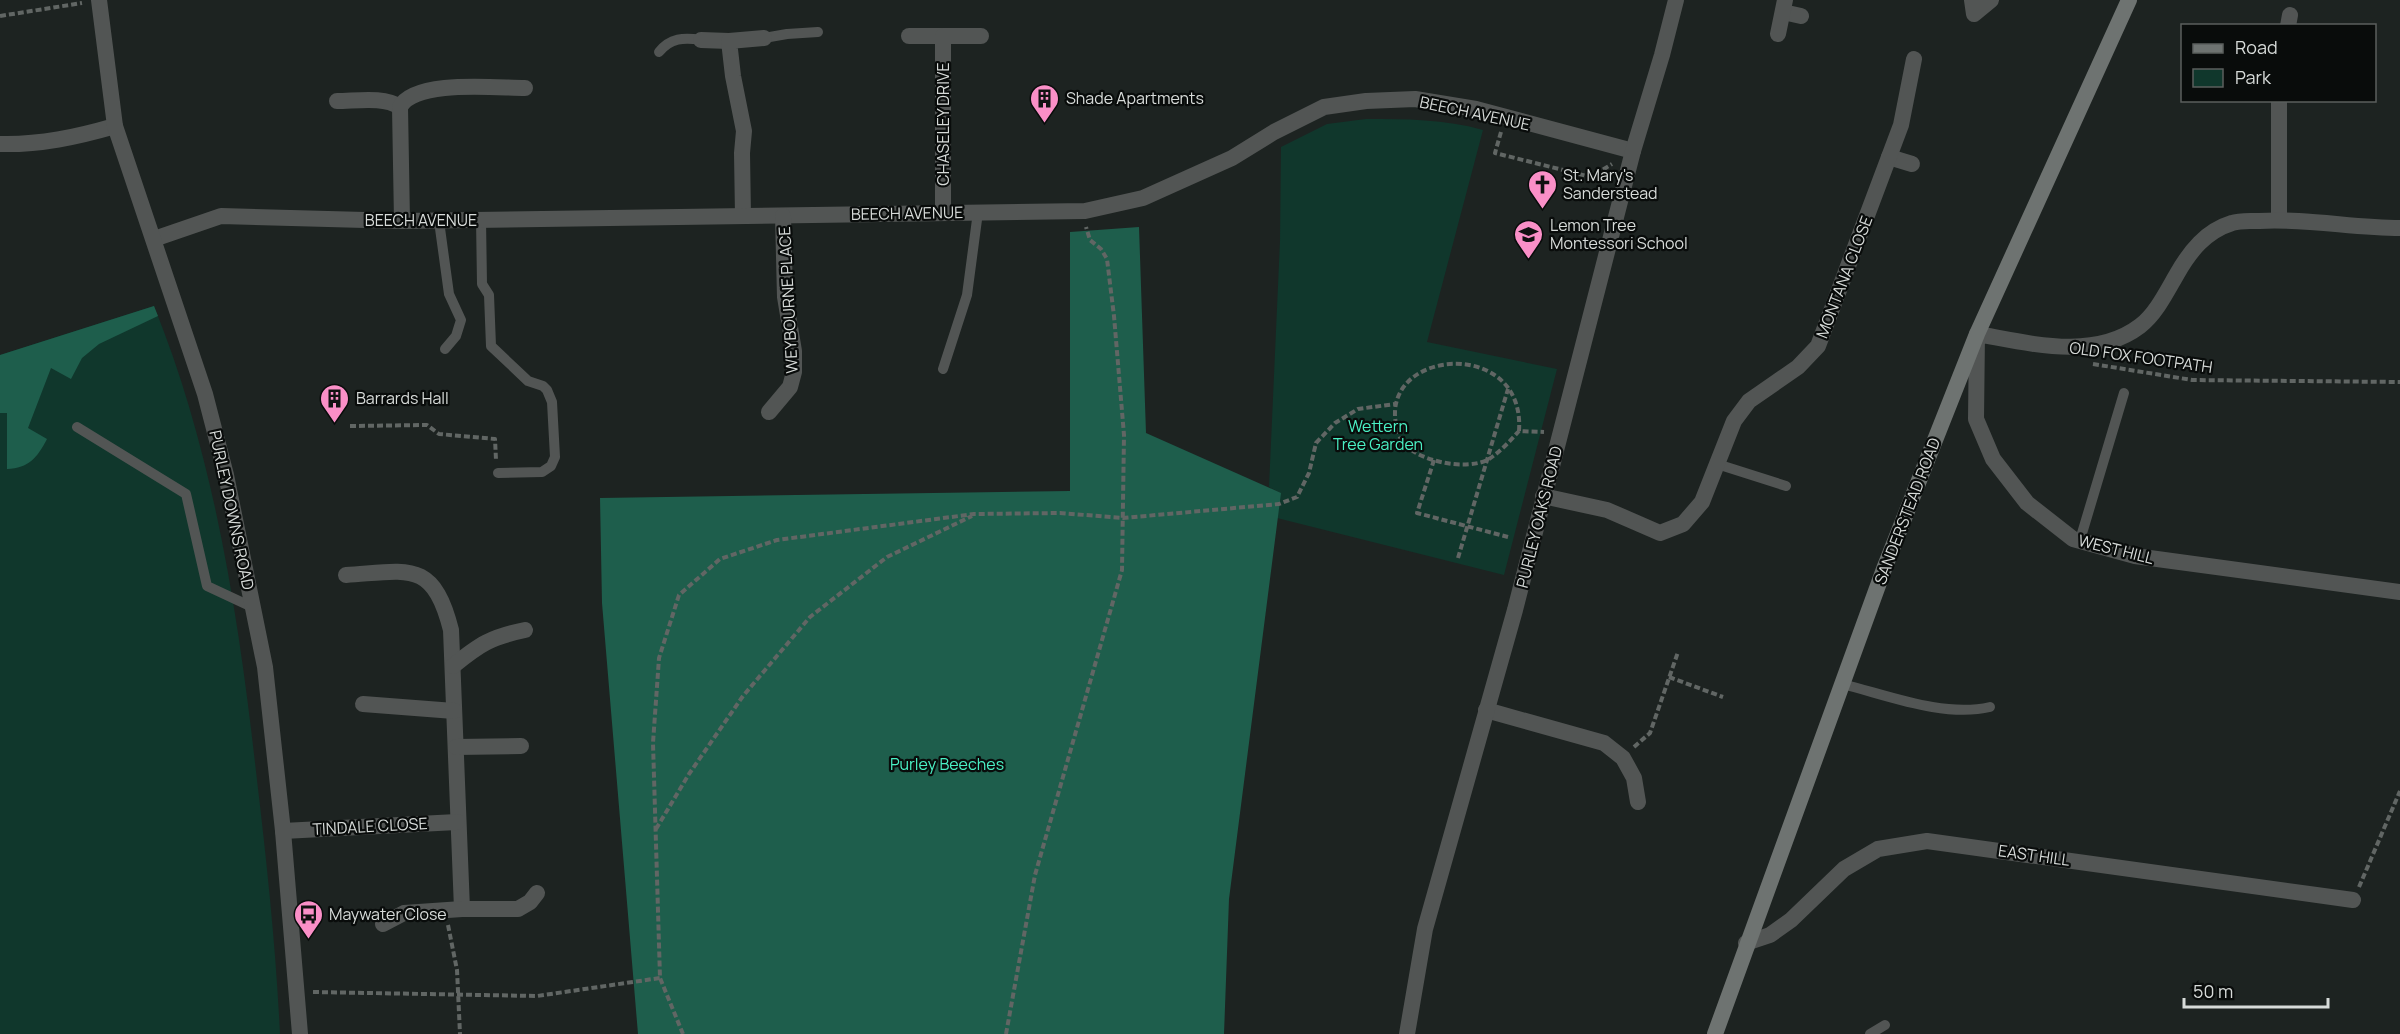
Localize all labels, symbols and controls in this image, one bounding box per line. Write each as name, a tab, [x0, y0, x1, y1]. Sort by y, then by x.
legend	[2181, 24, 2376, 102]
text: Road	[2235, 35, 2278, 59]
street label: CHASELEY DRIVE	[932, 62, 954, 186]
text: Park	[2235, 65, 2272, 89]
building icon: Shade Apartments	[1029, 82, 1061, 124]
place label: Shade Apartments	[1066, 87, 1204, 109]
street label: BEECH AVENUE	[1418, 91, 1532, 135]
place label: St. Mary's Sanderstead	[1563, 164, 1658, 204]
church icon: St. Mary's Sanderstead	[1526, 168, 1558, 210]
street label: BEECH AVENUE	[851, 201, 963, 225]
street label: BEECH AVENUE	[365, 209, 477, 231]
street label: MONTANA CLOSE	[1811, 213, 1877, 341]
place label: Lemon Tree Montessori School	[1550, 214, 1688, 254]
school or university icon: Lemon Tree Montessori School	[1513, 218, 1545, 260]
street label: WEYBOURNE PLACE	[773, 226, 803, 374]
street label: OLD FOX FOOTPATH	[2068, 336, 2214, 378]
building icon: Barrards Hall	[319, 382, 351, 424]
place label: Barrards Hall	[356, 387, 449, 409]
park label: Wettern Tree Garden	[1333, 415, 1423, 455]
street label: PURLEY DOWNS ROAD	[204, 428, 260, 592]
street label: SANDERSTEAD ROAD	[1869, 434, 1945, 588]
street label: PURLEY OAKS ROAD	[1511, 444, 1567, 590]
street label: WEST HILL	[2076, 529, 2156, 569]
park label: Purley Beeches	[890, 753, 1004, 775]
street label: TINDALE CLOSE	[312, 812, 428, 840]
street label: EAST HILL	[1997, 839, 2071, 871]
bus stop icon: Maywater Close	[292, 898, 324, 940]
place label: Maywater Close	[329, 903, 447, 925]
scale bar	[2184, 971, 2328, 1009]
text: 50 m	[2193, 979, 2233, 1003]

